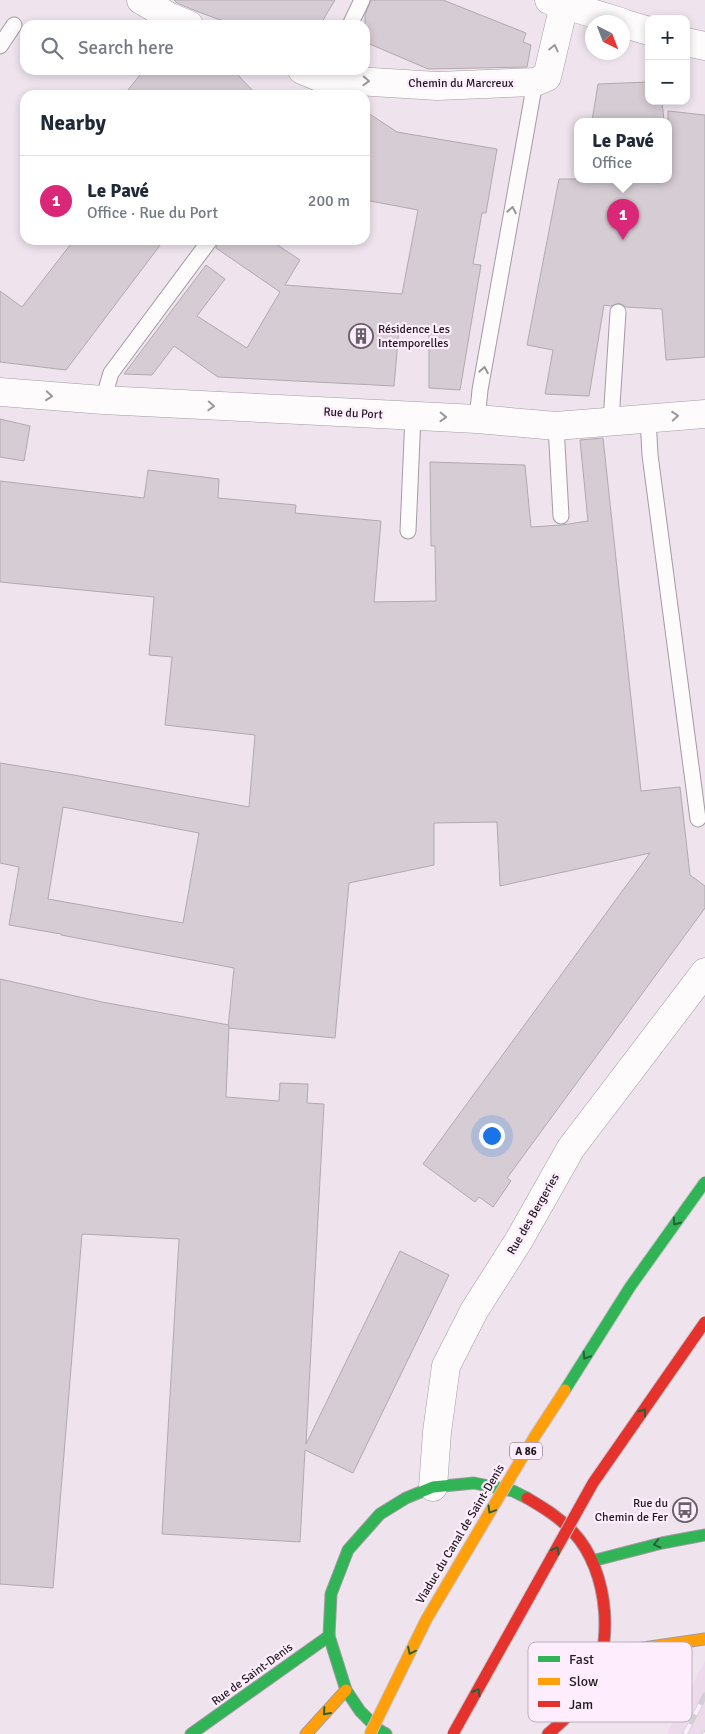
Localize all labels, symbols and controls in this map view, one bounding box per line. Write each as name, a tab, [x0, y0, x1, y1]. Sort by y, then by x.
north arrow	[585, 15, 630, 60]
map controls	[645, 15, 690, 105]
button: +	[645, 15, 690, 60]
search box	[20, 20, 370, 75]
icon: search	[38, 34, 66, 62]
text: Search here	[78, 36, 174, 60]
one-way arrow	[548, 43, 559, 52]
button: −	[645, 60, 690, 105]
one-way arrow	[363, 76, 371, 87]
street label: Chemin du Marcreux	[408, 76, 514, 91]
text: Nearby	[40, 110, 106, 136]
popup	[574, 118, 672, 183]
text: Le Pavé	[592, 129, 654, 153]
text: Office	[592, 153, 632, 173]
text: Le Pavé	[87, 179, 149, 203]
text: 1	[52, 191, 60, 211]
text: 200 m	[308, 191, 350, 211]
pin: 1	[607, 199, 639, 240]
text: Office · Rue du Port	[87, 203, 218, 223]
one-way arrow	[507, 206, 517, 215]
place label: Résidence Les Intemporelles	[378, 322, 450, 351]
building icon: Résidence Les Intemporelles	[348, 323, 374, 349]
one-way arrow	[478, 366, 488, 375]
one-way arrow	[45, 390, 53, 401]
one-way arrow	[207, 400, 215, 411]
street label: Rue du Port	[323, 404, 383, 423]
one-way arrow	[671, 411, 679, 422]
one-way arrow	[439, 412, 447, 423]
your location	[479, 1123, 505, 1149]
street label: Rue des Bergeries	[504, 1171, 563, 1258]
one-way arrow	[673, 1216, 682, 1225]
one-way arrow	[582, 1351, 592, 1360]
one-way arrow	[637, 1408, 646, 1418]
road number: A 86	[510, 1442, 542, 1460]
street label: Viaduc du Canal de Saint-Denis	[413, 1462, 508, 1607]
place label: Rue du Chemin de Fer	[595, 1496, 669, 1525]
bus stop icon: Rue du Chemin de Fer	[672, 1497, 698, 1523]
one-way arrow	[488, 1504, 498, 1513]
one-way arrow	[653, 1538, 662, 1549]
one-way arrow	[550, 1546, 560, 1555]
street label: Rue de Saint-Denis	[209, 1640, 296, 1709]
legend	[528, 1642, 692, 1722]
one-way arrow	[407, 1645, 417, 1654]
text: Fast	[569, 1651, 594, 1668]
text: Slow	[569, 1673, 598, 1690]
one-way arrow	[471, 1688, 481, 1697]
text: Jam	[569, 1696, 593, 1713]
one-way arrow	[323, 1707, 332, 1716]

